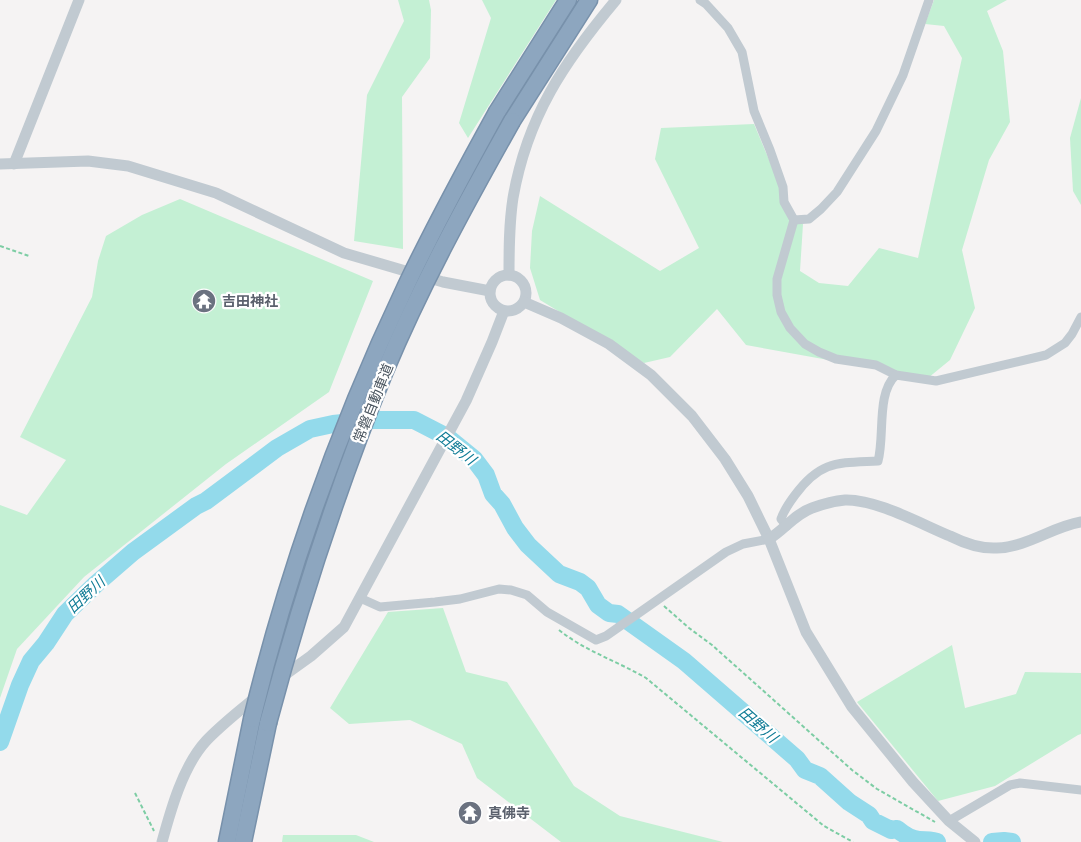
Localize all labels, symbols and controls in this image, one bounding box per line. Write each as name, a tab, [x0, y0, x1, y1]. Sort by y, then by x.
temple icon: 吉田神社	[191, 288, 217, 314]
place label: 吉田神社	[222, 291, 278, 311]
street label: 常磐自動車道	[348, 360, 398, 446]
water label: 田野川	[431, 425, 482, 472]
water label: 田野川	[62, 570, 111, 618]
water label: 田野川	[734, 702, 784, 749]
temple icon: 真佛寺	[457, 800, 483, 826]
place label: 真佛寺	[488, 803, 530, 823]

